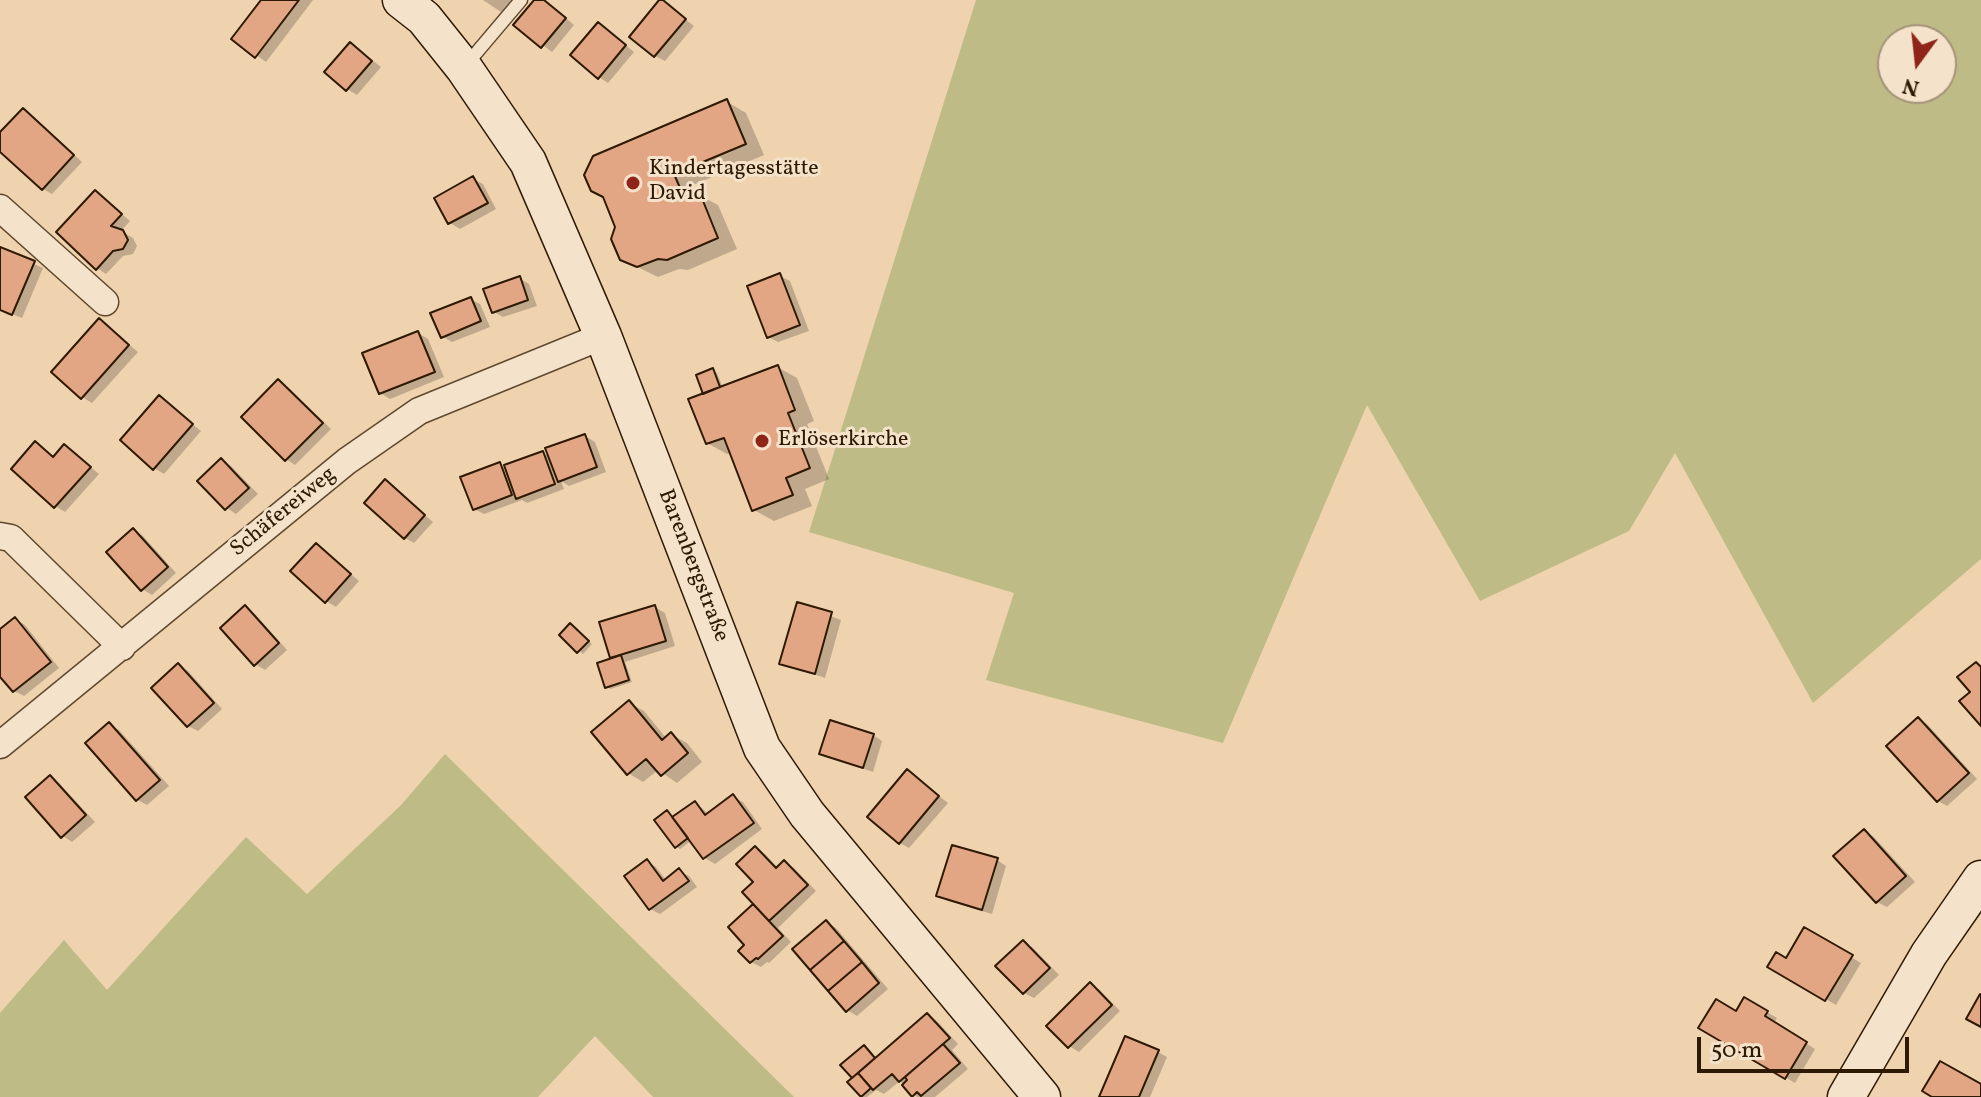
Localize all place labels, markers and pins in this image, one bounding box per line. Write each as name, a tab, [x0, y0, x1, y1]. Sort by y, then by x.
place label: Kindertagesstätte David	[649, 157, 819, 208]
marker: Kindertagesstätte David	[624, 174, 642, 192]
place label: Erlöserkirche	[778, 428, 908, 454]
marker: Erlöserkirche	[753, 432, 771, 450]

